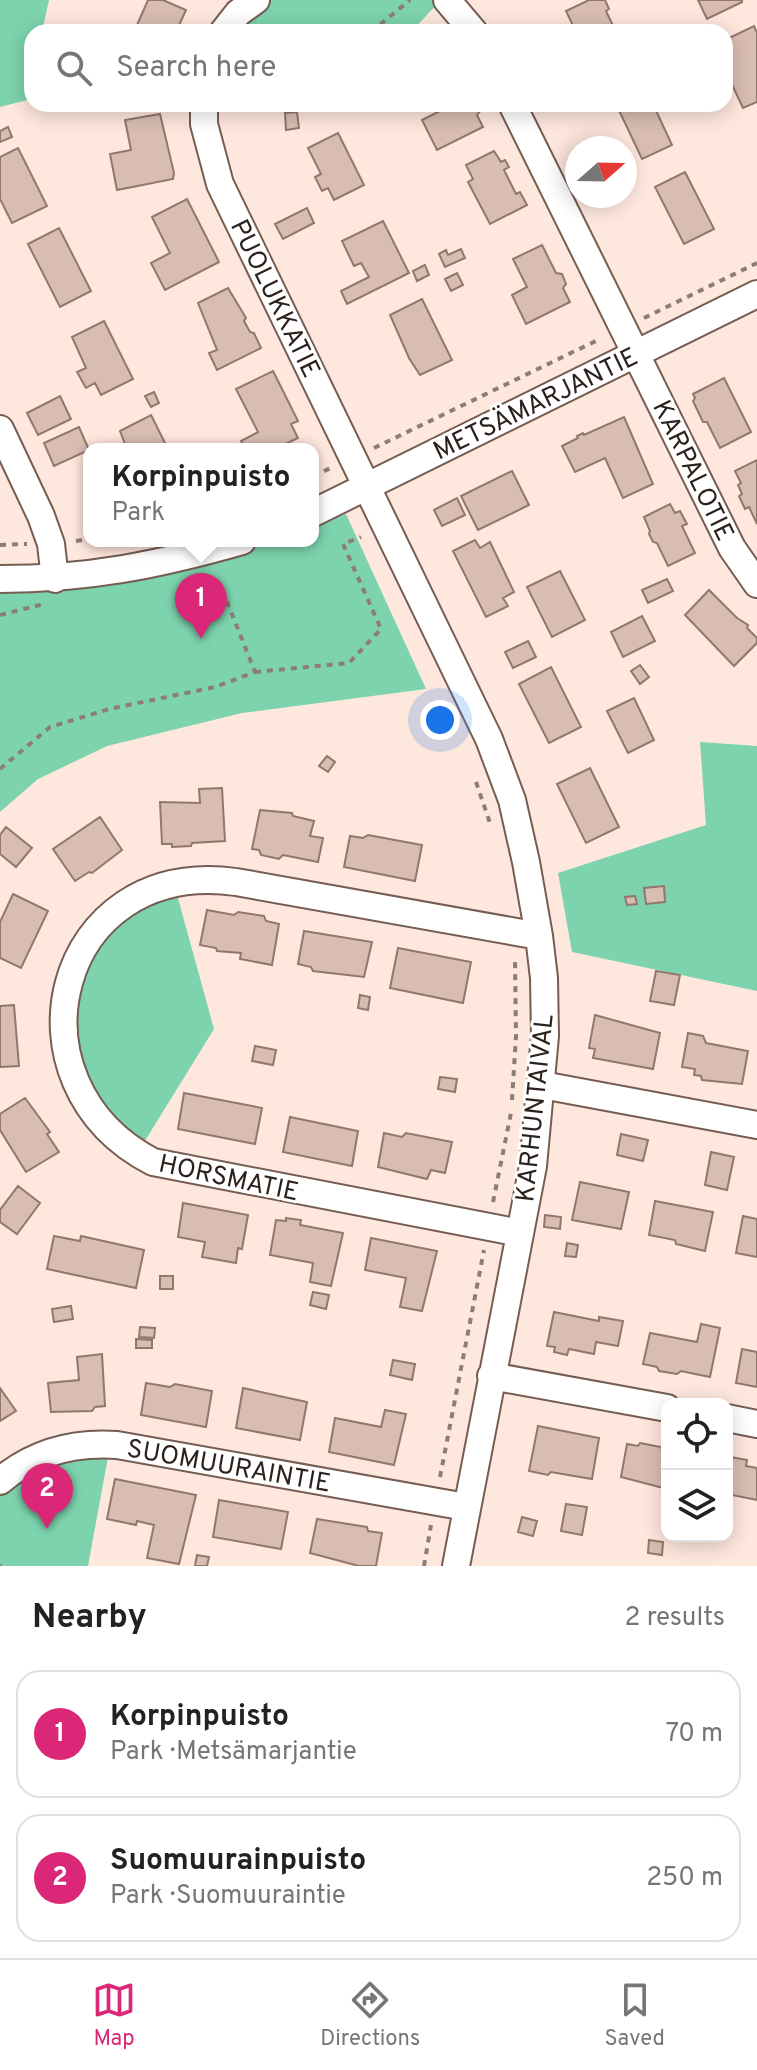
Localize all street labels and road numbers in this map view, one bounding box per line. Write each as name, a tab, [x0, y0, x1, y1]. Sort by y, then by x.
street label: PUOLUKKATIE	[221, 215, 326, 384]
street label: METSÄMARJANTIE	[428, 340, 644, 469]
street label: KARPALOTIE	[643, 395, 740, 547]
street label: KARHUNTAIVAL	[510, 1013, 563, 1204]
street label: HORSMATIE	[155, 1149, 302, 1210]
street label: SUOMUURAINTIE	[124, 1433, 333, 1502]

